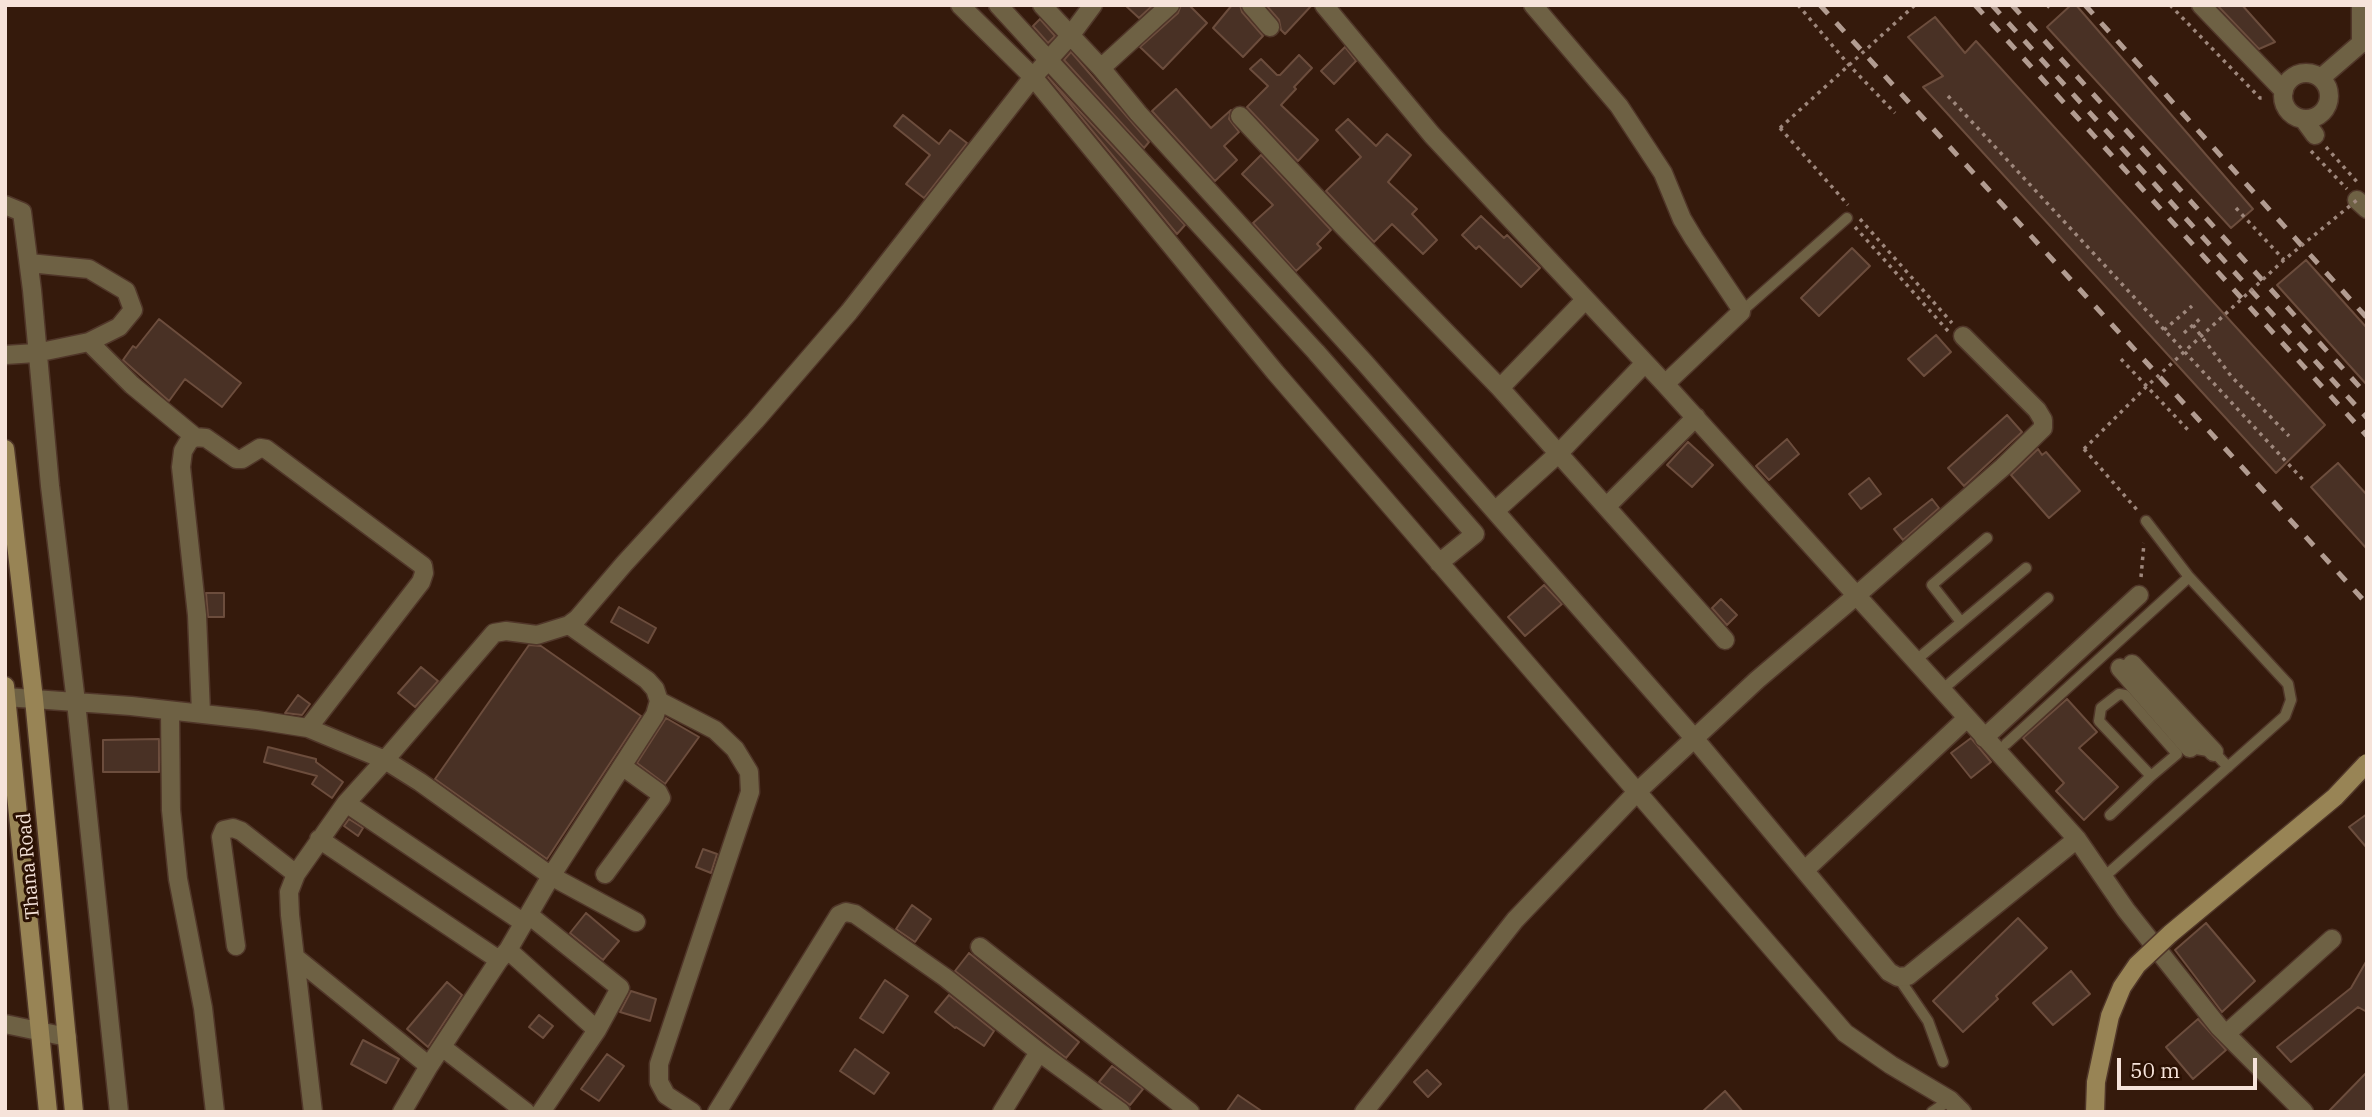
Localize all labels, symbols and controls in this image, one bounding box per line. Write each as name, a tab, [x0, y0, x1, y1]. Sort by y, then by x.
street label: Thana Road	[13, 812, 45, 920]
scale bar	[2120, 1044, 2260, 1088]
text: 50 m	[2130, 1056, 2180, 1084]

